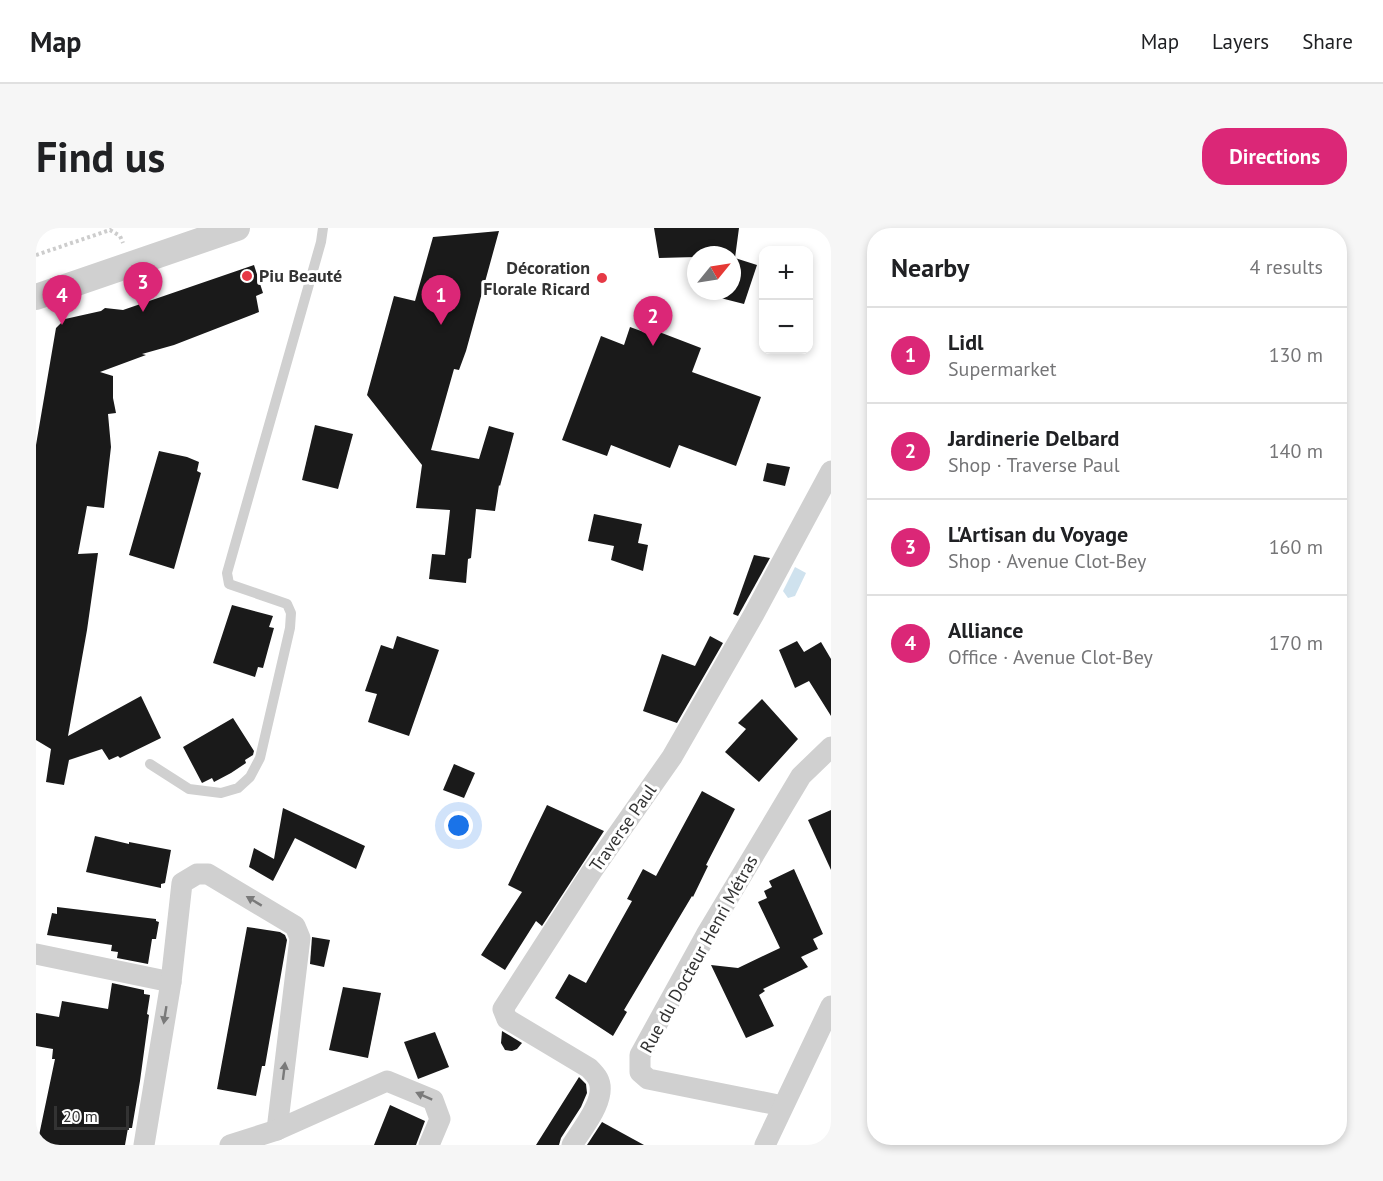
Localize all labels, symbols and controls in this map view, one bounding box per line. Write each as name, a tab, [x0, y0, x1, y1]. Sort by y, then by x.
text: Map	[30, 23, 81, 60]
text: Map	[1141, 28, 1179, 55]
text: Layers	[1212, 28, 1269, 55]
text: Share	[1302, 28, 1353, 55]
button: Directions	[1202, 128, 1347, 185]
text: Find us	[36, 129, 165, 184]
north arrow	[687, 246, 741, 300]
map controls	[759, 246, 813, 354]
button: +	[759, 246, 813, 300]
text: Nearby	[891, 251, 969, 284]
text: 4 results	[1250, 254, 1323, 280]
place label: Décoration Florale Ricard	[483, 256, 590, 300]
pin: 3	[124, 262, 162, 312]
place label: Piu Beauté	[259, 264, 342, 287]
marker: Piu Beauté	[240, 269, 254, 283]
marker: Décoration Florale Ricard	[595, 271, 609, 285]
pin: 4	[42, 276, 82, 325]
pin: 1	[422, 276, 460, 325]
pin: 2	[634, 296, 672, 346]
button: −	[759, 300, 813, 354]
text: Lidl	[948, 328, 984, 356]
text: 1	[905, 342, 916, 368]
text: 130 m	[1269, 342, 1323, 368]
text: Supermarket	[948, 356, 1056, 382]
text: Jardinerie Delbard	[948, 424, 1119, 452]
text: 2	[905, 438, 916, 464]
text: 140 m	[1269, 438, 1323, 464]
text: Shop · Traverse Paul	[948, 452, 1120, 478]
text: L'Artisan du Voyage	[948, 520, 1128, 548]
text: 3	[905, 534, 916, 560]
text: 160 m	[1269, 534, 1323, 560]
text: Shop · Avenue Clot-Bey	[948, 548, 1146, 574]
text: Alliance	[948, 616, 1023, 644]
text: 4	[905, 630, 916, 656]
text: 170 m	[1269, 630, 1323, 656]
text: Office · Avenue Clot-Bey	[948, 644, 1153, 670]
street label: Traverse Paul	[584, 779, 662, 876]
your location	[444, 811, 473, 840]
street label: Rue du Docteur Henri Métras	[635, 851, 763, 1057]
one-way arrow	[246, 896, 262, 907]
one-way arrow	[161, 1006, 170, 1025]
one-way arrow	[279, 1062, 289, 1081]
one-way arrow	[415, 1092, 432, 1101]
scale bar	[54, 1103, 129, 1130]
text: 20 m	[63, 1106, 98, 1126]

